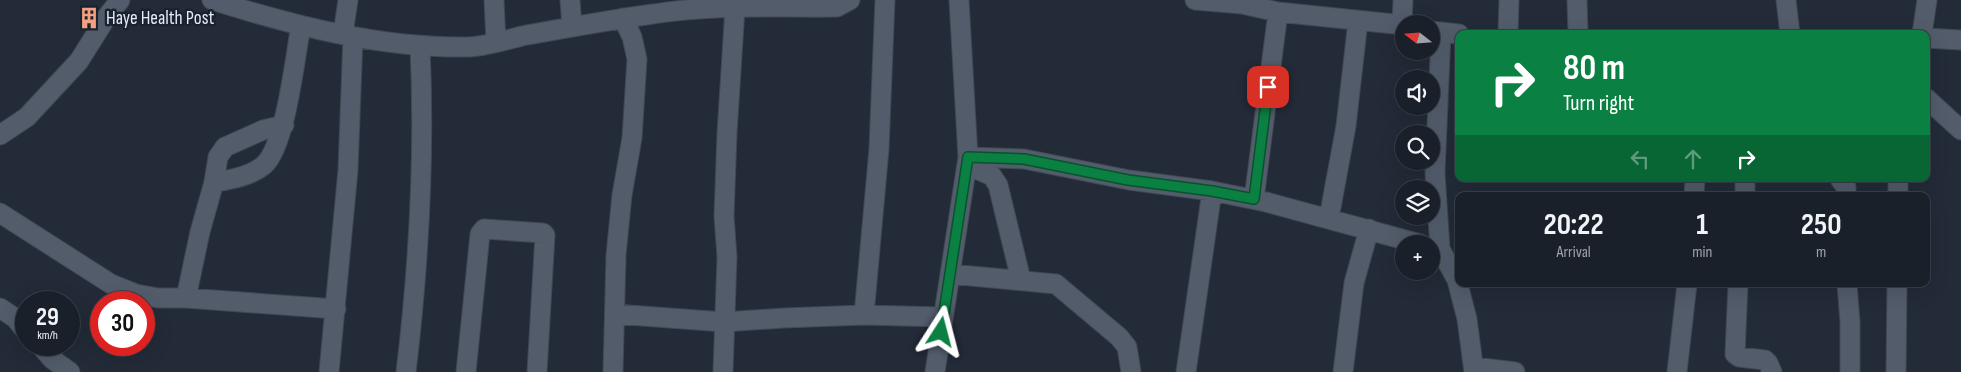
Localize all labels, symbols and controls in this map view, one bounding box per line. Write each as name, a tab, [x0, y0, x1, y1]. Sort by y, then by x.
building icon: Haye Health Post	[76, 5, 102, 31]
place label: Haye Health Post	[106, 7, 214, 30]
north arrow	[1395, 15, 1440, 60]
map controls	[1395, 15, 1440, 280]
text: 80 m	[1563, 47, 1625, 90]
icon: right	[1480, 50, 1545, 115]
pin	[1247, 66, 1289, 108]
button: sound	[1395, 70, 1440, 115]
icon: arrive	[1254, 73, 1282, 101]
text: Turn right	[1563, 90, 1634, 117]
button: search	[1395, 125, 1440, 170]
icon: left	[1626, 145, 1654, 173]
icon: ahead	[1679, 145, 1707, 173]
icon: right	[1732, 145, 1760, 173]
button: layers	[1395, 180, 1440, 225]
text: 20:22	[1544, 207, 1604, 243]
text: 1	[1696, 207, 1708, 243]
text: 250	[1801, 207, 1841, 243]
button: +	[1395, 235, 1440, 280]
text: Arrival	[1556, 243, 1591, 262]
text: min	[1692, 243, 1712, 262]
text: m	[1816, 243, 1826, 262]
speed limit sign: 30	[90, 291, 155, 356]
text: 29	[36, 302, 59, 333]
position arrow	[914, 305, 966, 357]
text: km/h	[37, 328, 58, 343]

